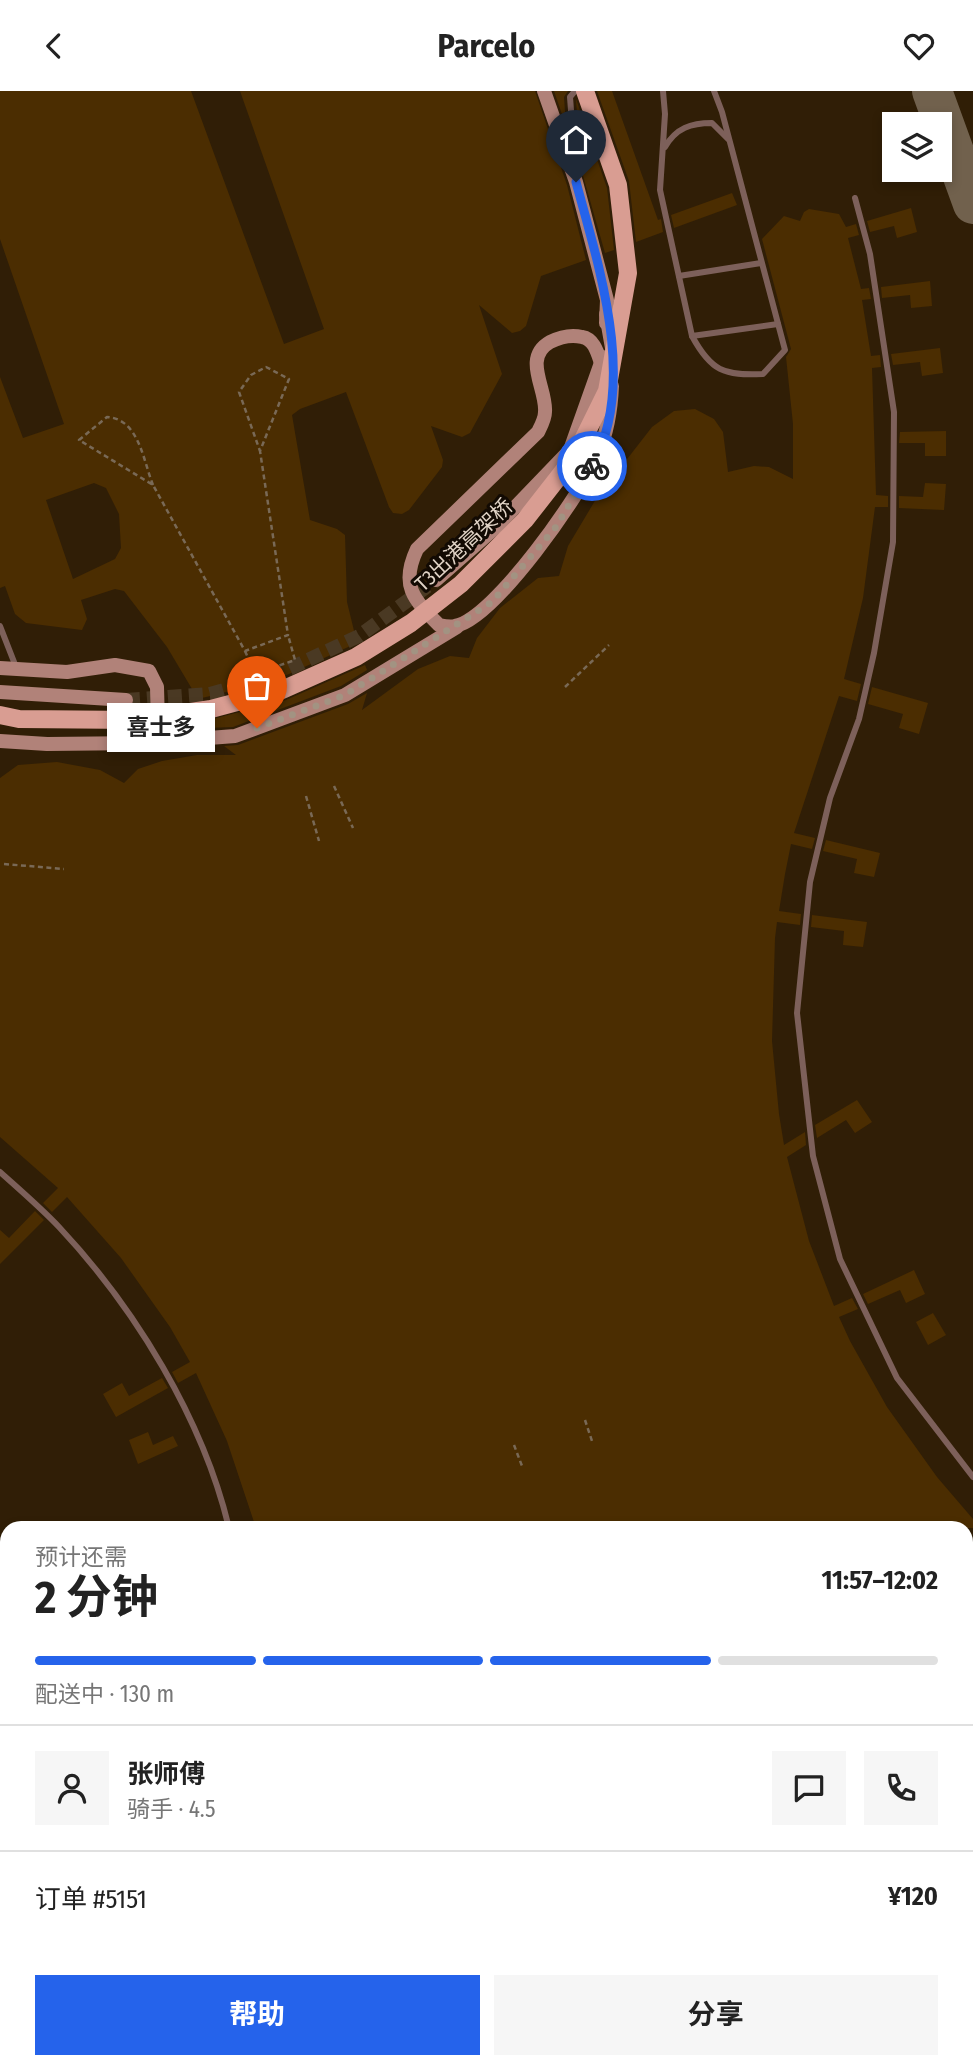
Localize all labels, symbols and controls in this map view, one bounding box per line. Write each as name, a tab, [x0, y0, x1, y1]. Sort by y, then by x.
icon: back	[35, 27, 73, 65]
text: Parcelo	[438, 27, 535, 65]
icon: heart	[900, 27, 938, 65]
pin	[546, 110, 606, 182]
map controls	[882, 112, 952, 182]
button: layers	[882, 112, 952, 182]
icon: home	[557, 121, 595, 159]
courier	[557, 431, 627, 501]
icon: bike	[573, 447, 611, 485]
street label: T3出港高架桥	[410, 493, 518, 597]
pin	[227, 656, 287, 728]
icon: bag	[238, 667, 276, 705]
callout: 喜士多	[106, 703, 215, 753]
text: 喜士多	[127, 713, 196, 741]
text: 预计还需	[35, 1543, 127, 1571]
text: 11:57–12:02	[822, 1565, 938, 1596]
text: 2 分钟	[35, 1570, 158, 1625]
text: 配送中 · 130 m	[35, 1680, 174, 1708]
button: person	[35, 1751, 109, 1825]
button: chat	[772, 1751, 846, 1825]
button: phone	[864, 1751, 938, 1825]
text: 张师傅	[127, 1759, 205, 1790]
text: 骑手 · 4.5	[127, 1795, 215, 1823]
text: ¥120	[888, 1881, 938, 1912]
text: 订单 #5151	[35, 1884, 147, 1915]
button: 帮助	[35, 1975, 480, 2055]
button: 分享	[494, 1975, 938, 2055]

